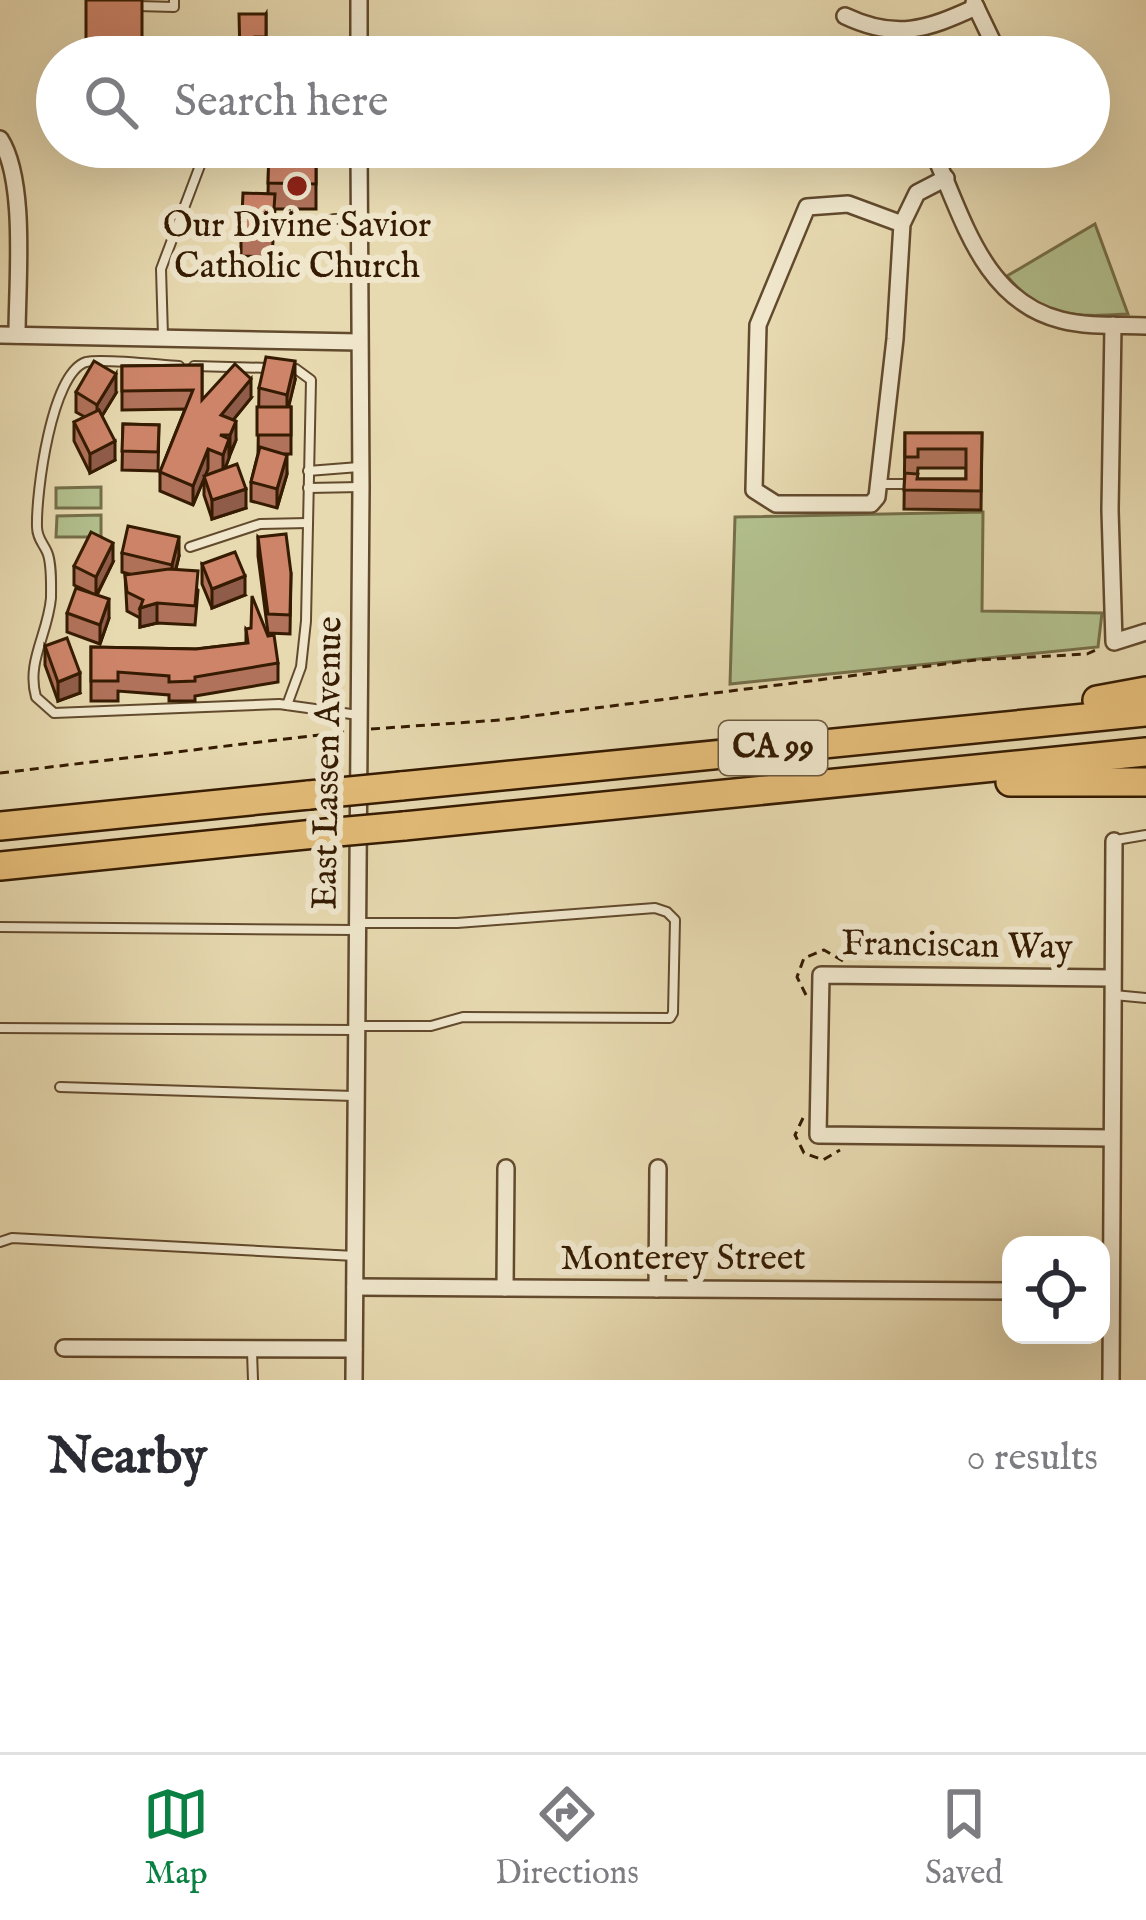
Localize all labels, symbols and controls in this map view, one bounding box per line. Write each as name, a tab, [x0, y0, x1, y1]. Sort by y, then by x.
search box	[36, 36, 1110, 168]
icon: search	[78, 69, 144, 135]
text: Search here	[174, 74, 388, 131]
marker: Our Divine Savior Catholic Church	[284, 173, 310, 199]
place label: Our Divine Savior Catholic Church	[163, 203, 431, 290]
street label: East Lassen Avenue	[302, 616, 354, 910]
road number: CA 99	[719, 721, 827, 775]
street label: Franciscan Way	[841, 921, 1073, 971]
street label: Monterey Street	[560, 1236, 806, 1282]
map controls	[1002, 1236, 1110, 1344]
button: locate	[1002, 1236, 1110, 1344]
text: Nearby	[48, 1426, 207, 1491]
text: 0 results	[966, 1434, 1098, 1483]
tab: Map	[143, 1781, 209, 1895]
tab: Directions	[495, 1781, 639, 1895]
tab: Saved	[925, 1781, 1003, 1895]

